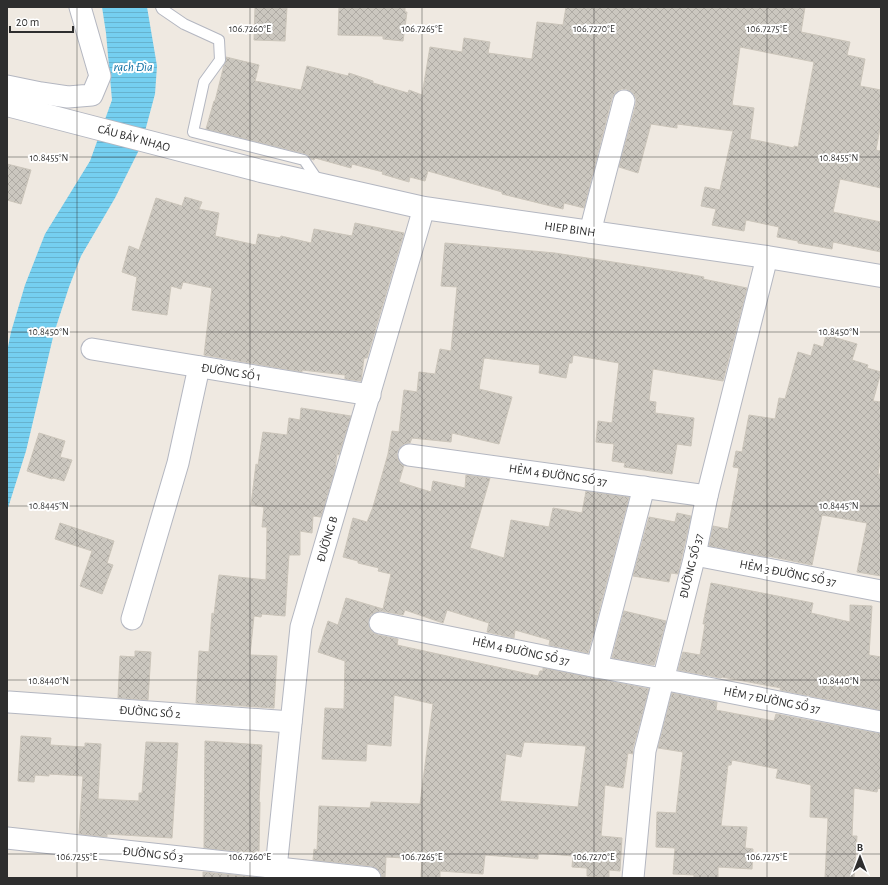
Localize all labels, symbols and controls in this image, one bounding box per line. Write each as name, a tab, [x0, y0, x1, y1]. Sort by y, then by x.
scale bar	[10, 8, 73, 34]
text: 20 m	[16, 16, 39, 28]
text: 106.7260°E	[229, 24, 271, 34]
text: 106.7265°E	[401, 24, 443, 34]
text: 106.7270°E	[573, 24, 615, 34]
text: 106.7275°E	[747, 24, 787, 34]
water label: rạch Đìa	[113, 61, 153, 74]
street label: CẦU BẢY NHẠO	[97, 120, 173, 154]
text: 10.8455°N	[30, 153, 68, 163]
text: 10.8455°N	[820, 153, 858, 163]
street label: HIEP BINH	[544, 219, 596, 239]
text: 10.8450°N	[29, 327, 69, 337]
text: 10.8450°N	[819, 327, 859, 337]
street label: ĐƯỜNG SỐ 1	[200, 358, 262, 383]
street label: HẺM 4 ĐƯỜNG SỐ 37	[508, 459, 608, 488]
text: 10.8445°N	[29, 501, 69, 511]
text: 10.8445°N	[819, 501, 859, 511]
street label: ĐƯỜNG B	[312, 514, 340, 563]
street label: ĐƯỜNG SỐ 37	[674, 532, 705, 599]
street label: HẺM 3 ĐƯỜNG SỔ 37	[739, 555, 838, 588]
street label: HẺM 4 ĐƯỜNG SỔ 37	[471, 632, 571, 667]
text: 10.8440°N	[29, 676, 69, 686]
text: 10.8440°N	[819, 676, 859, 686]
street label: HẺM 7 ĐƯỜNG SỔ 37	[723, 682, 822, 715]
street label: ĐƯỜNG SỐ 2	[119, 701, 182, 720]
north arrow	[840, 837, 880, 877]
street label: ĐƯỜNG SỐ 3	[122, 842, 184, 863]
text: B	[857, 842, 864, 853]
text: 106.7255°E	[57, 852, 97, 862]
text: 106.7260°E	[229, 852, 271, 862]
text: 106.7265°E	[401, 852, 443, 862]
text: 106.7270°E	[573, 852, 615, 862]
text: 106.7275°E	[747, 852, 787, 862]

